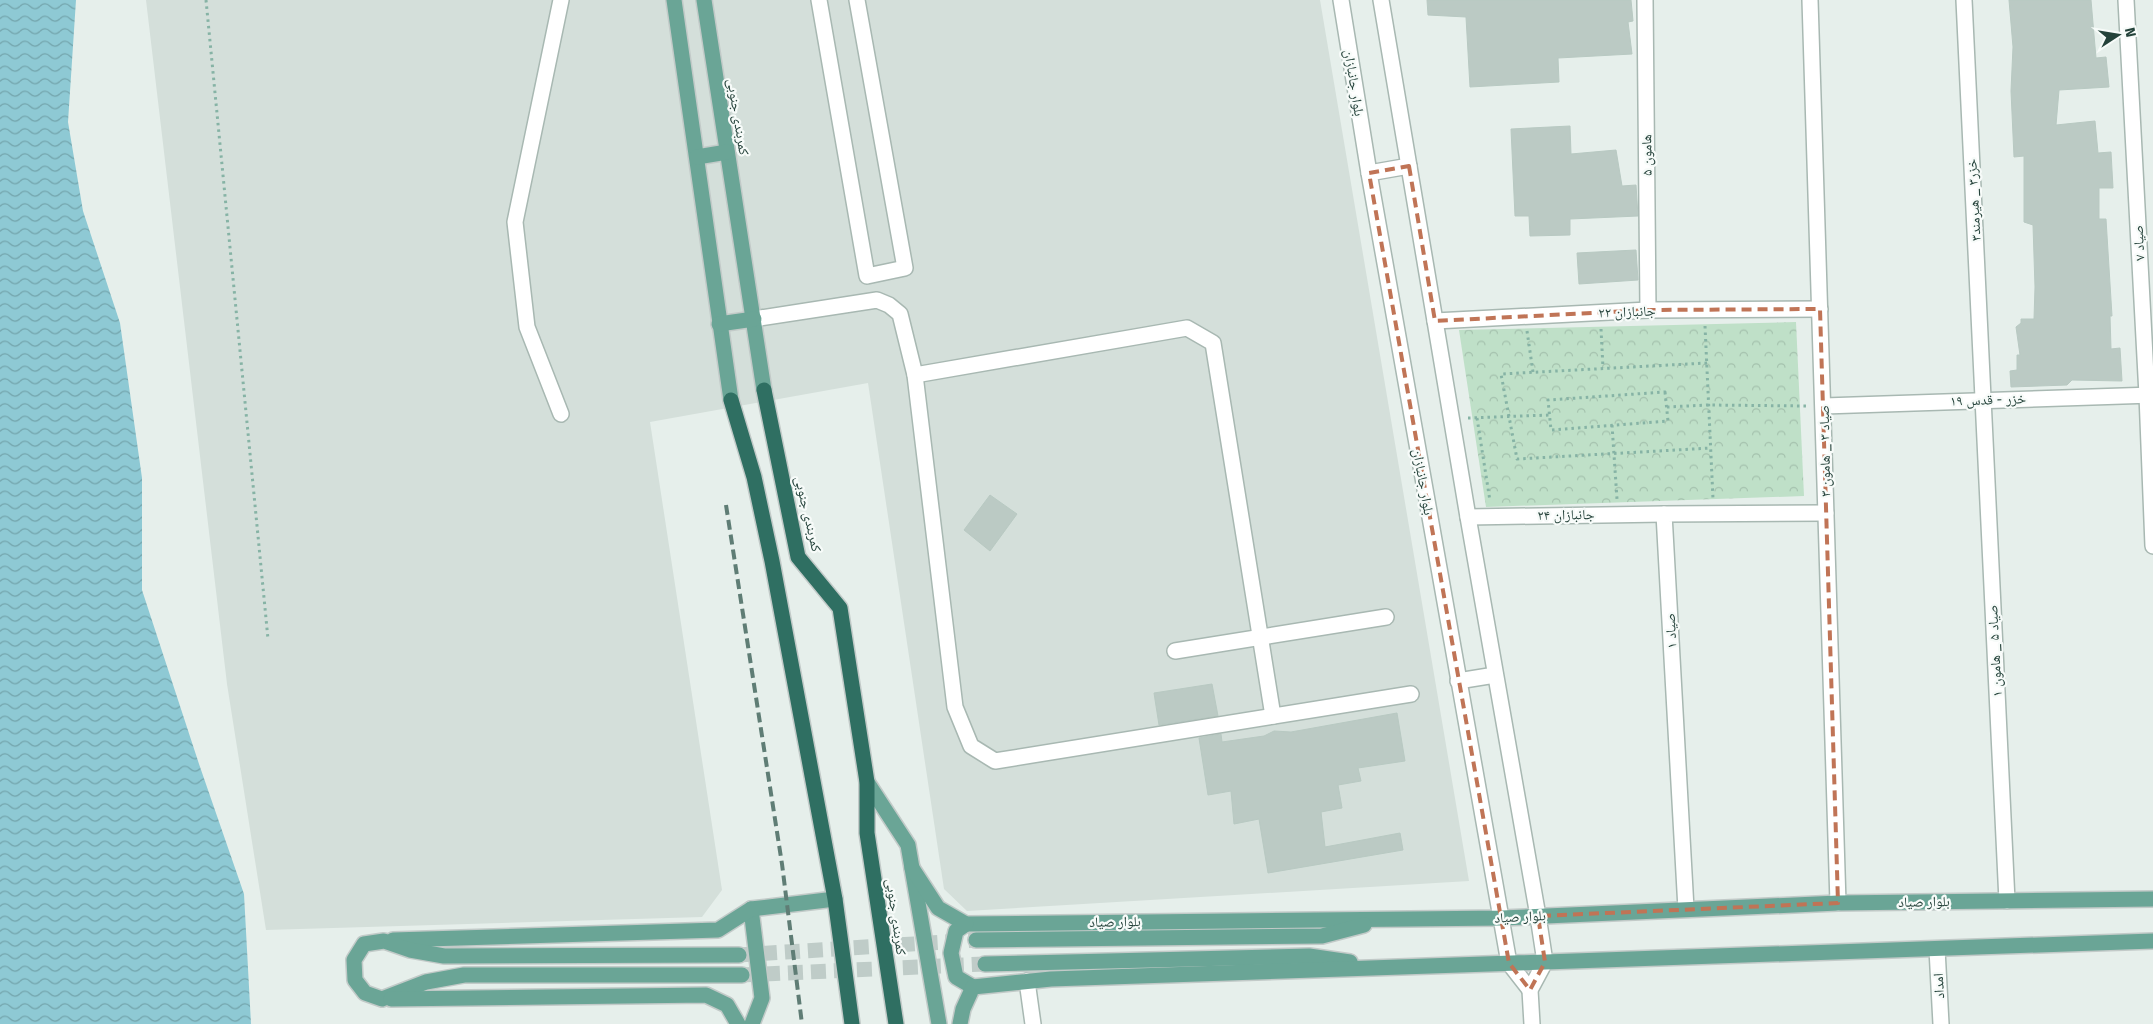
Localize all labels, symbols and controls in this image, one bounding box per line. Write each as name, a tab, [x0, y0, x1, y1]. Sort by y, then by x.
north arrow	[2093, 10, 2143, 60]
text: N	[2121, 26, 2140, 39]
street label: بلوار جانبازان	[1340, 49, 1368, 118]
street label: کمربندی جنوبی	[724, 78, 752, 157]
street label: هامون ۵	[1638, 134, 1656, 176]
street label: خزر۳ _ هیرمند۳	[1963, 158, 1985, 241]
street label: صیاد ۷	[2130, 225, 2148, 261]
street label: جانبازان ۲۲	[1598, 303, 1656, 321]
street label: خزر - قدس ۱۹	[1950, 390, 2026, 410]
street label: صیاد ۳ _ هامون ۳	[1816, 405, 1834, 497]
street label: بلوار جانبازان	[1409, 447, 1437, 517]
street label: کمربندی جنوبی	[791, 474, 825, 554]
street label: جانبازان ۲۴	[1537, 506, 1595, 524]
street label: صیاد ۵ _ هامون ۱	[1984, 605, 2006, 697]
street label: صیاد ۱	[1662, 613, 1680, 649]
street label: کمربندی جنوبی	[882, 878, 910, 957]
street label: بلوار صیاد	[1898, 893, 1950, 911]
street label: بلوار صیاد	[1494, 907, 1546, 927]
street label: بلوار صیاد	[1089, 913, 1141, 931]
street label: امداد	[1930, 973, 1948, 999]

